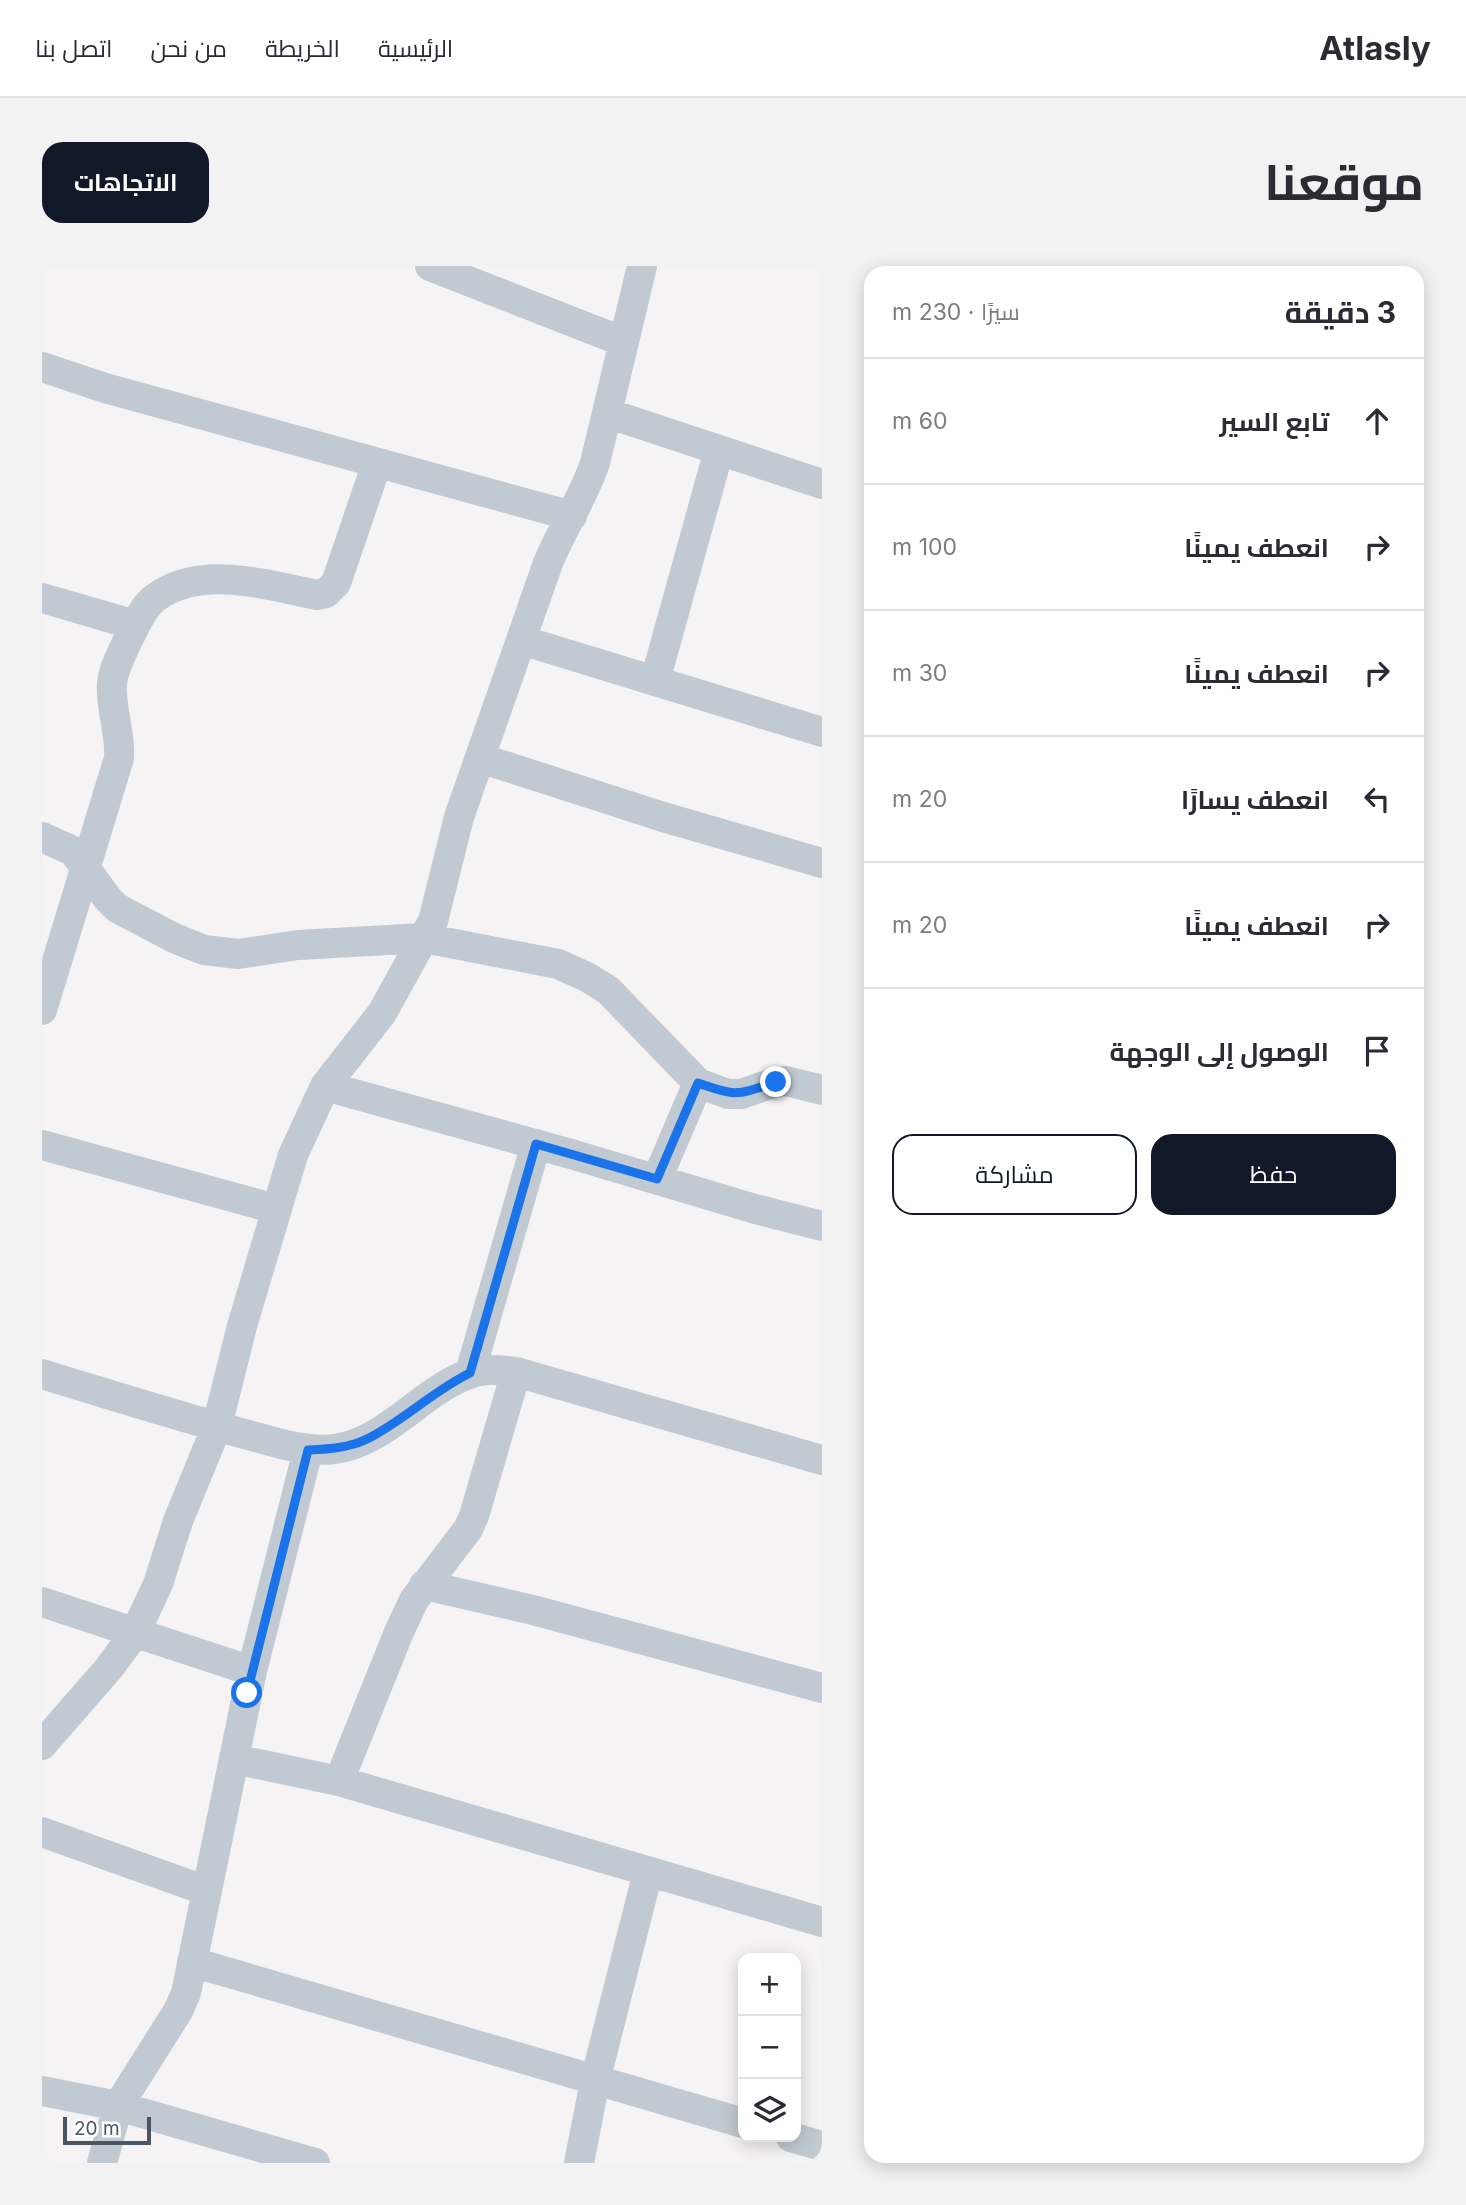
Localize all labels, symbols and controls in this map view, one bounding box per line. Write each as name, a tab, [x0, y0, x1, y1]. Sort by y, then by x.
text: Atlasly	[1319, 28, 1431, 68]
text: اتصل بنا	[35, 34, 112, 63]
text: من نحن	[150, 34, 227, 63]
text: الخريطة	[265, 34, 340, 63]
text: الرئيسية	[378, 34, 453, 63]
button: الاتجاهات	[42, 142, 209, 223]
text: موقعنا	[1264, 153, 1424, 212]
text: 3 دقيقة	[1285, 294, 1396, 330]
text: سيرًا · 230 m	[892, 298, 1020, 326]
icon: ahead	[1358, 402, 1396, 440]
text: تابع السير	[1219, 406, 1329, 437]
text: 60 m	[892, 407, 947, 435]
icon: right	[1358, 528, 1396, 566]
text: انعطف يمينًا	[1184, 532, 1329, 563]
text: 100 m	[892, 533, 957, 561]
icon: right	[1358, 654, 1396, 692]
text: انعطف يمينًا	[1184, 658, 1329, 689]
text: 30 m	[892, 659, 947, 687]
icon: left	[1358, 780, 1396, 818]
text: انعطف يسارًا	[1181, 784, 1329, 815]
text: 20 m	[892, 785, 947, 813]
icon: right	[1358, 906, 1396, 944]
text: انعطف يمينًا	[1184, 910, 1329, 941]
text: 20 m	[892, 911, 947, 939]
icon: arrive	[1358, 1032, 1396, 1070]
text: الوصول إلى الوجهة	[1110, 1036, 1329, 1067]
route end	[760, 1066, 791, 1097]
button: مشاركة	[892, 1134, 1137, 1215]
button: حفظ	[1151, 1134, 1396, 1215]
route start	[231, 1677, 262, 1708]
map controls	[738, 1953, 801, 2142]
button: +	[738, 1953, 801, 2016]
button: −	[738, 2016, 801, 2079]
button: layers	[738, 2079, 801, 2142]
scale bar	[63, 2114, 150, 2146]
text: 20 m	[74, 2117, 120, 2140]

